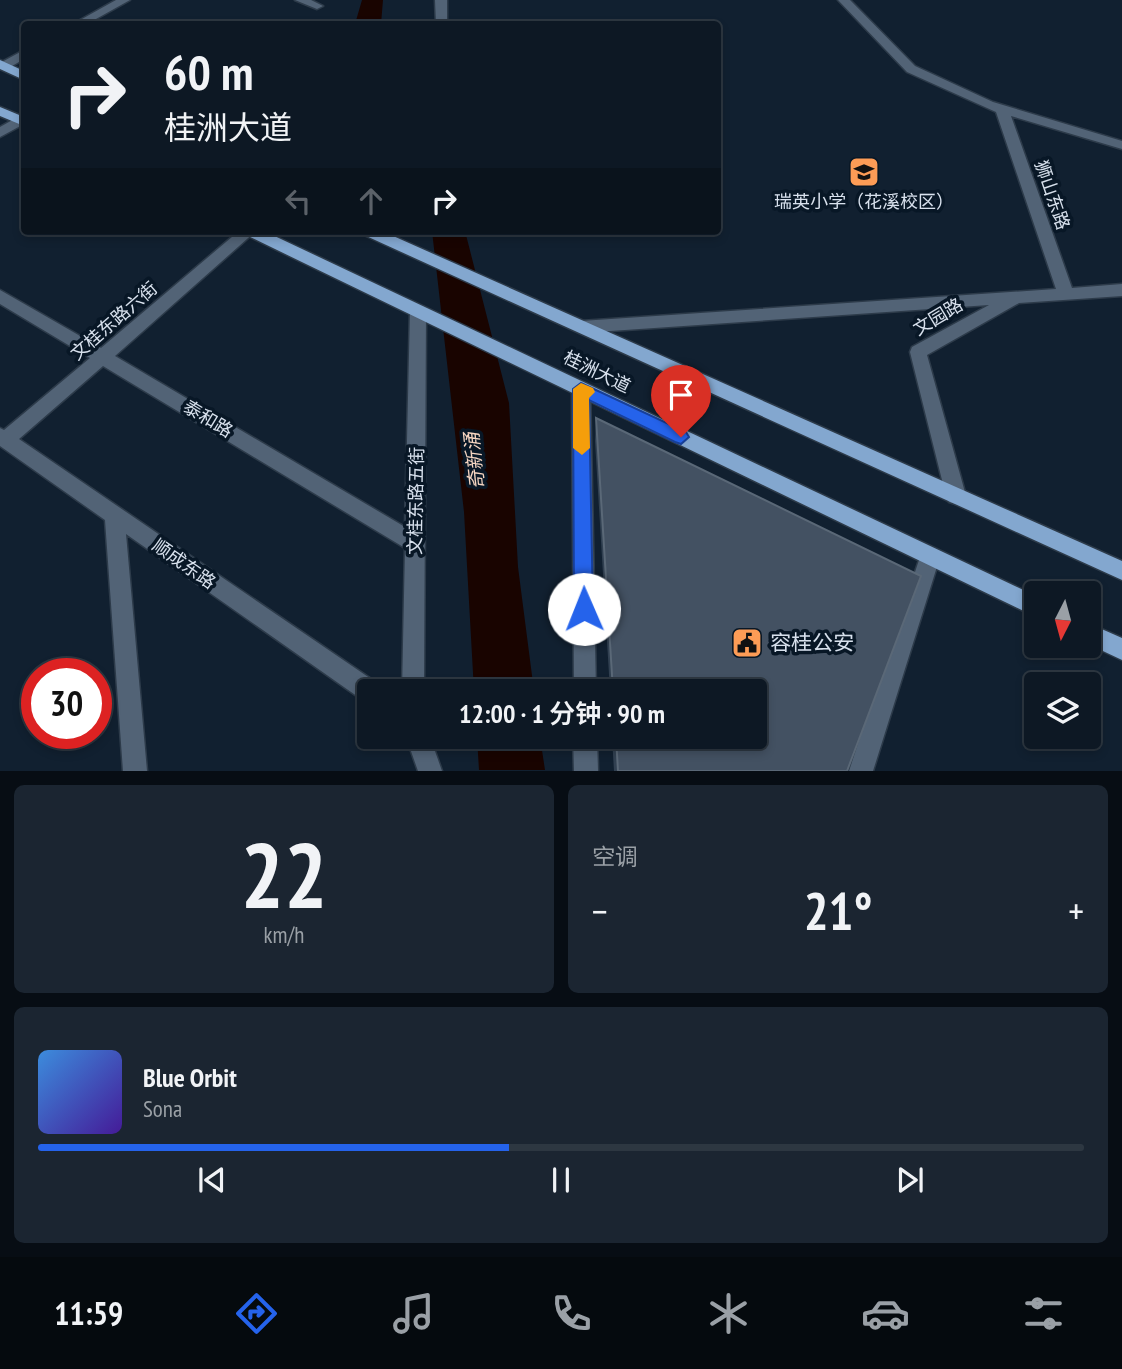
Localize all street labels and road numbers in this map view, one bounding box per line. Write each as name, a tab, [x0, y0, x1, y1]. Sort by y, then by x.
street label: 狮山东路	[1030, 157, 1075, 233]
street label: 文桂东路六街	[65, 277, 162, 365]
street label: 文园路	[909, 293, 967, 340]
street label: 桂洲大道	[560, 345, 635, 398]
street label: 泰和路	[179, 395, 237, 442]
street label: 文桂东路五街	[403, 447, 428, 555]
street label: 顺成东路	[148, 534, 220, 594]

